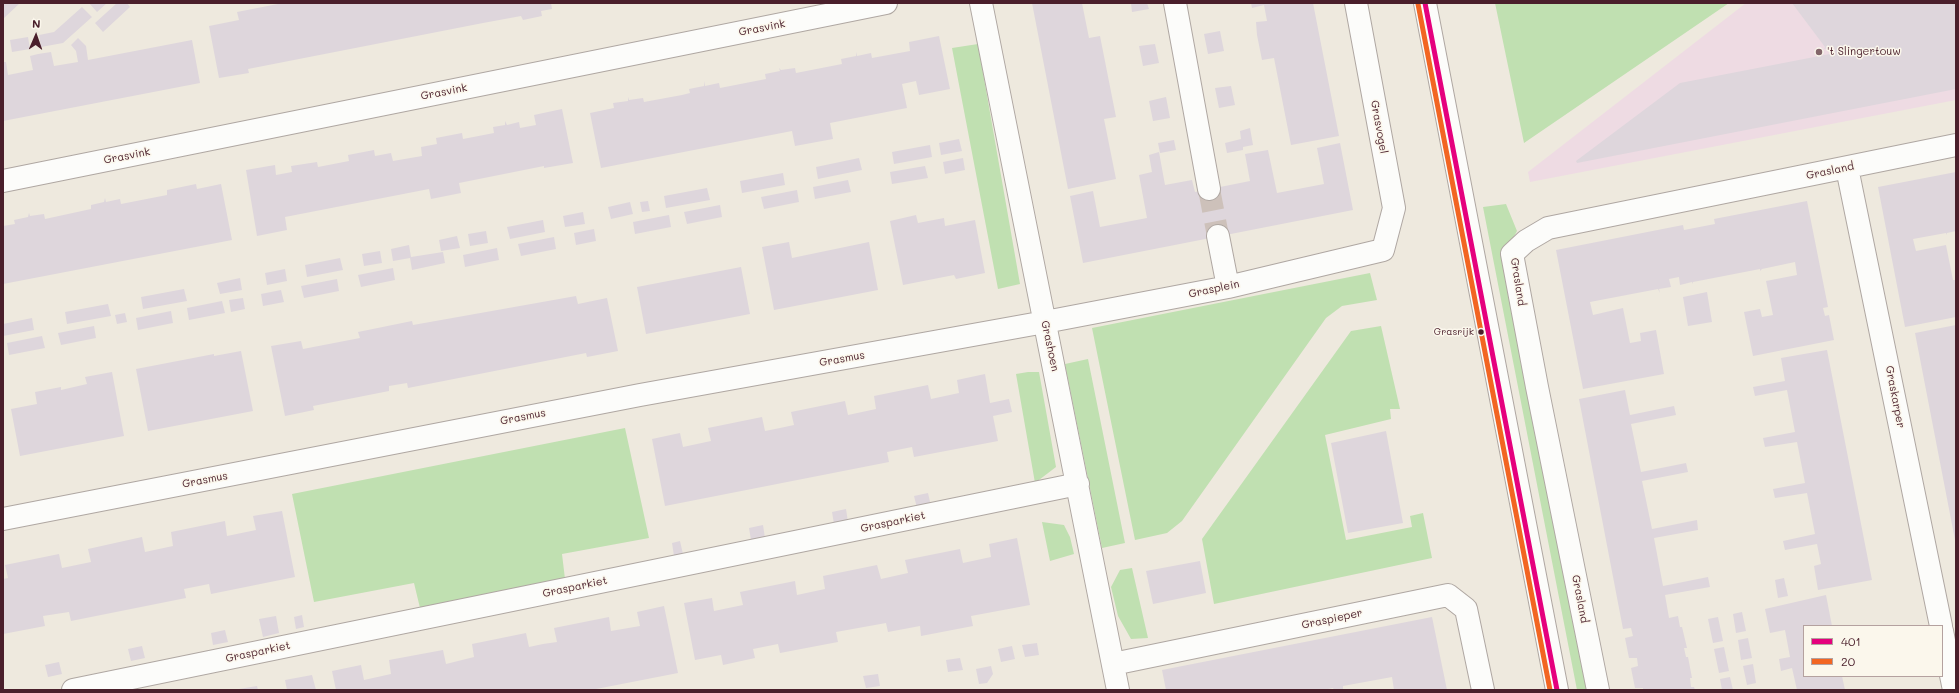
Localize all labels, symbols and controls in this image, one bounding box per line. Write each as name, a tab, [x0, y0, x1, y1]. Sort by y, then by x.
north arrow	[16, 16, 56, 56]
text: N	[32, 16, 41, 31]
street label: Grasvink	[738, 17, 786, 39]
place label: 't Slingertouw	[1827, 45, 1901, 59]
marker: 't Slingertouw	[1814, 47, 1824, 57]
street label: Grasvink	[420, 81, 468, 103]
street label: Grasvogel	[1368, 99, 1390, 155]
street label: Grasvink	[103, 145, 151, 167]
street label: Grasland	[1805, 159, 1855, 183]
street label: Grasland	[1508, 257, 1528, 307]
street label: Grasplein	[1187, 277, 1241, 301]
street label: Grashoen	[1038, 319, 1062, 373]
place label: Grasrijk	[1434, 326, 1474, 338]
marker: Grasrijk	[1476, 327, 1486, 337]
street label: Grasmus	[818, 349, 866, 369]
street label: Graskarper	[1882, 365, 1908, 429]
street label: Grasmus	[499, 406, 547, 428]
street label: Grasmus	[181, 469, 229, 491]
street label: Grasparkiet	[859, 509, 927, 535]
street label: Grasparkiet	[541, 574, 609, 600]
street label: Grasland	[1569, 574, 1591, 624]
street label: Graspieper	[1300, 606, 1364, 632]
legend	[1803, 625, 1943, 677]
text: 401	[1841, 633, 1861, 649]
street label: Grasparkiet	[224, 639, 292, 665]
text: 20	[1841, 653, 1855, 669]

